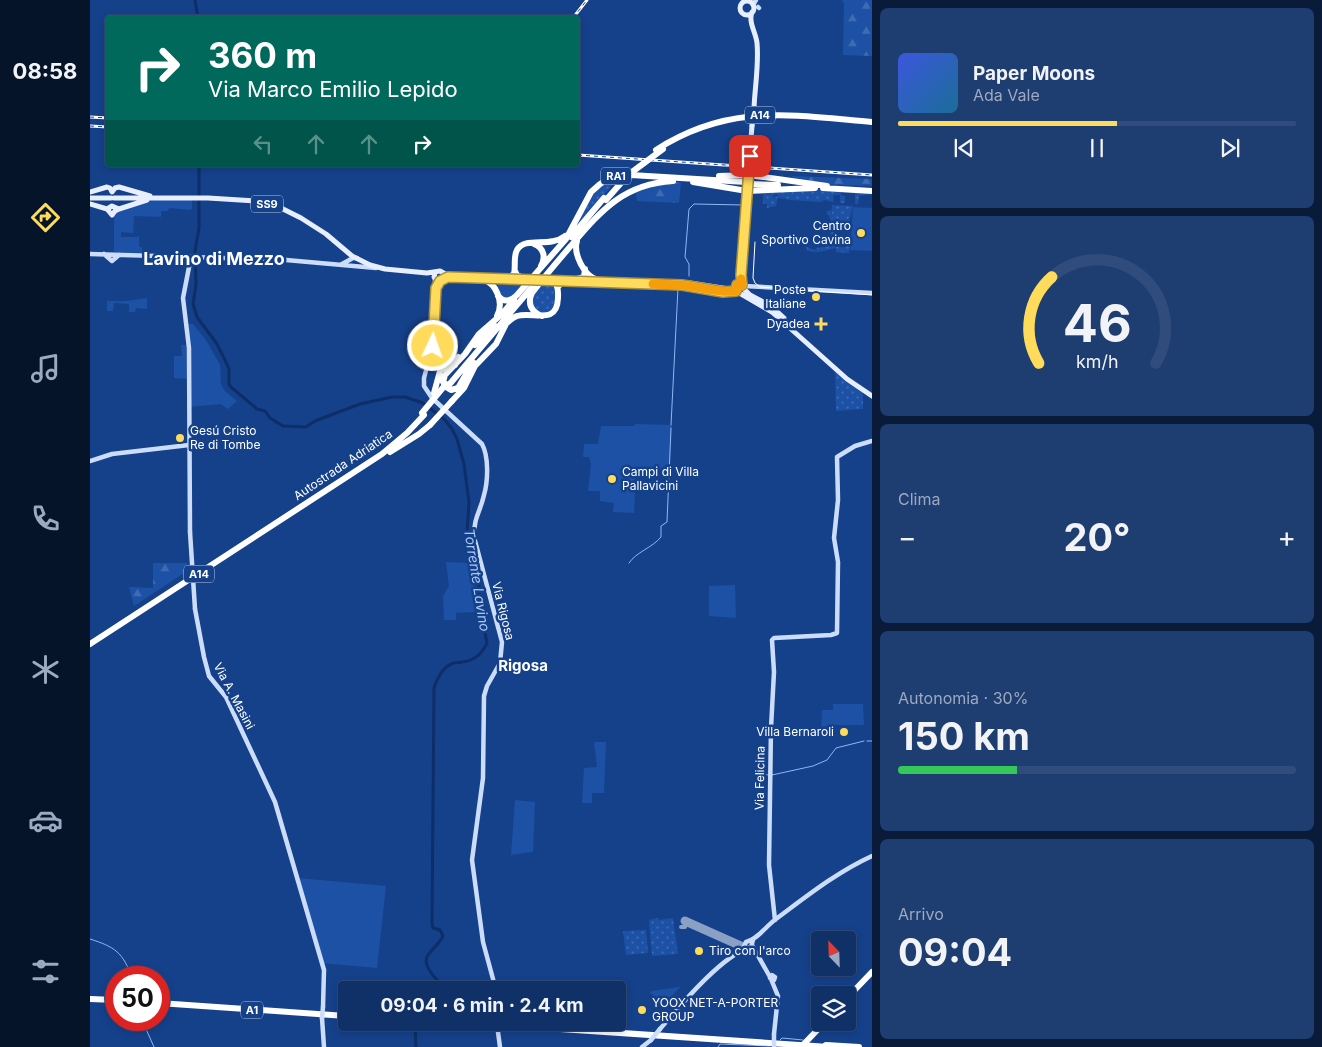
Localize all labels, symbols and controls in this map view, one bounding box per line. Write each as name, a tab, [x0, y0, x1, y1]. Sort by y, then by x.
text: 360 m	[208, 34, 317, 76]
icon: right	[125, 35, 190, 100]
text: 08:58	[13, 58, 77, 84]
text: Paper Moons	[973, 62, 1095, 85]
text: Via Marco Emilio Lepido	[208, 76, 458, 102]
text: Ada Vale	[973, 85, 1040, 105]
road number: A14	[745, 106, 775, 124]
icon: left	[249, 130, 277, 158]
icon: ahead	[302, 130, 330, 158]
icon: ahead	[355, 130, 383, 158]
icon: right	[408, 130, 436, 158]
icon: previous	[950, 134, 978, 162]
icon: pause	[1083, 134, 1111, 162]
icon: next	[1216, 134, 1244, 162]
pin	[729, 135, 771, 177]
icon: arrive	[736, 142, 764, 170]
road number: RA1	[601, 168, 631, 185]
road number: SS9	[251, 195, 283, 212]
icon: directions	[28, 200, 63, 235]
place label: Centro Sportivo Cavina	[761, 218, 851, 247]
marker: Centro Sportivo Cavina	[855, 227, 867, 239]
district label: Lavino di Mezzo	[143, 248, 285, 269]
place label: Poste Italiane	[765, 282, 806, 311]
marker: Poste Italiane	[810, 291, 822, 303]
text: 46	[1063, 292, 1131, 355]
place label: Dyadea	[767, 316, 810, 331]
marker: Dyadea	[814, 317, 828, 331]
position arrow	[406, 319, 458, 371]
icon: music	[28, 351, 63, 386]
text: km/h	[1076, 351, 1118, 372]
place label: Gesú Cristo Re di Tombe	[190, 423, 260, 452]
street label: Autostrada Adriatica	[290, 426, 395, 503]
marker: Gesú Cristo Re di Tombe	[174, 432, 186, 444]
place label: Campi di Villa Pallavicini	[622, 464, 699, 493]
marker: Campi di Villa Pallavicini	[606, 473, 618, 485]
text: Clima	[898, 489, 940, 509]
icon: phone	[28, 501, 63, 536]
text: 20°	[1063, 514, 1131, 560]
text: −	[898, 520, 917, 554]
text: +	[1277, 520, 1296, 554]
water label: Torrente Lavino	[461, 527, 494, 633]
road number: A14	[184, 566, 214, 582]
street label: Via Rigosa	[489, 580, 518, 642]
icon: climate	[28, 652, 63, 687]
district label: Rigosa	[498, 656, 548, 675]
street label: Via A. Masini	[211, 660, 258, 732]
text: Autonomia · 30%	[898, 688, 1028, 708]
text: 150 km	[898, 713, 1030, 759]
place label: Villa Bernaroli	[756, 724, 834, 739]
marker: Villa Bernaroli	[838, 726, 850, 738]
street label: Via Felicina	[751, 746, 768, 810]
icon: car	[28, 803, 63, 838]
text: Arrivo	[898, 904, 944, 924]
text: 09:04	[898, 929, 1012, 975]
north arrow	[811, 931, 856, 976]
map controls	[811, 931, 856, 1031]
place label: Tiro con l'arco	[709, 943, 791, 958]
marker: Tiro con l'arco	[693, 945, 705, 957]
icon: filters	[28, 954, 63, 989]
speed limit sign: 50	[105, 966, 170, 1031]
button: layers	[811, 986, 856, 1031]
text: 09:04 · 6 min · 2.4 km	[380, 994, 584, 1017]
place label: YOOX NET-A-PORTER GROUP	[652, 995, 778, 1024]
road number: A1	[241, 1002, 263, 1018]
marker: YOOX NET-A-PORTER GROUP	[636, 1004, 648, 1016]

